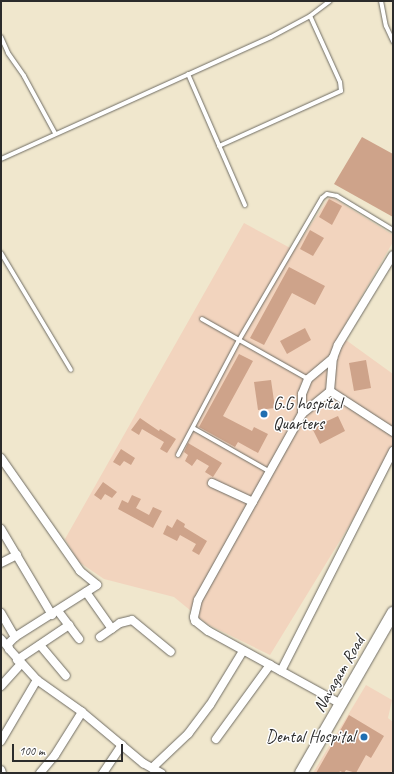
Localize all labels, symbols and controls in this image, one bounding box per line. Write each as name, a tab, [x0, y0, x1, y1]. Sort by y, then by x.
place label: G.G hospital Quarters	[273, 394, 342, 434]
marker: G.G hospital Quarters	[258, 408, 270, 420]
street label: Navagam Road	[309, 632, 369, 716]
place label: Dental Hospital	[266, 727, 355, 747]
marker: Dental Hospital	[358, 731, 370, 743]
scale bar	[14, 736, 125, 762]
text: 100 m	[19, 743, 45, 759]

